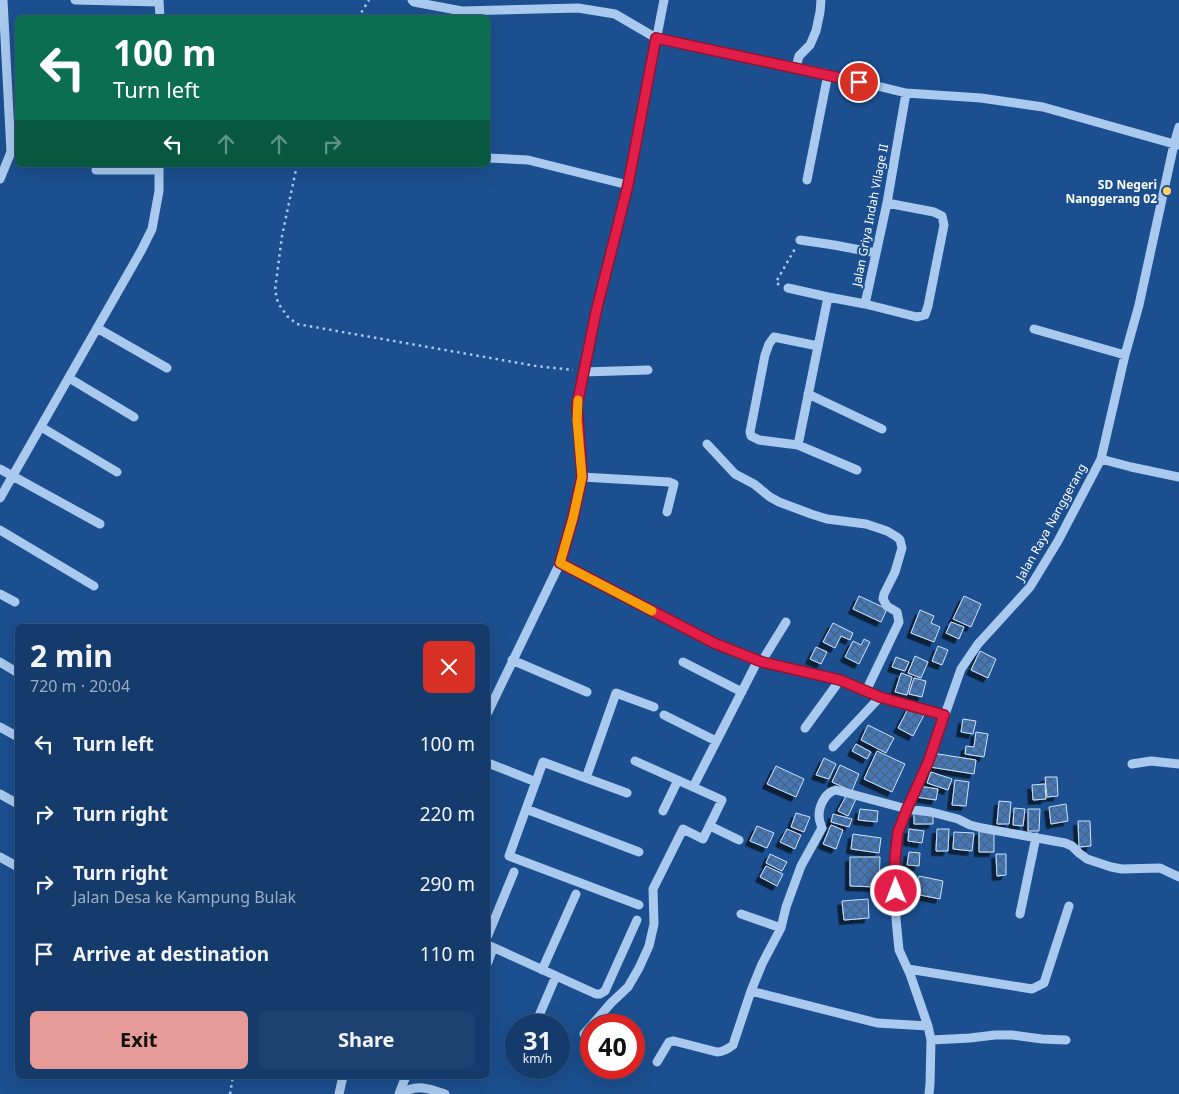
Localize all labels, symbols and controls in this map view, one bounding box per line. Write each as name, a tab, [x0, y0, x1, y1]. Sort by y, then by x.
text: 100 m	[113, 29, 216, 76]
icon: left	[30, 35, 95, 100]
pin	[838, 61, 880, 103]
icon: arrive	[845, 68, 873, 96]
text: Turn left	[113, 74, 200, 104]
icon: left	[159, 130, 187, 158]
icon: ahead	[212, 130, 240, 158]
icon: ahead	[265, 130, 293, 158]
icon: right	[318, 130, 346, 158]
street label: Jalan Griya Indah Vilage II	[848, 142, 892, 289]
place label: SD Negeri Nanggerang 02	[1065, 176, 1157, 207]
marker: SD Negeri Nanggerang 02	[1161, 185, 1173, 197]
street label: Jalan Raya Nanggerang	[1011, 460, 1090, 585]
text: 2 min	[30, 635, 113, 676]
button: close	[423, 641, 475, 693]
text: 720 m · 20:04	[30, 675, 130, 697]
icon: left	[30, 730, 58, 758]
text: Turn left	[73, 731, 154, 757]
text: 100 m	[420, 731, 475, 757]
icon: right	[30, 800, 58, 828]
text: Turn right	[73, 801, 168, 827]
text: 220 m	[420, 801, 475, 827]
text: Turn right	[73, 860, 168, 886]
position arrow	[869, 864, 921, 916]
icon: right	[30, 870, 58, 898]
text: 290 m	[420, 871, 475, 897]
text: Jalan Desa ke Kampung Bulak	[73, 886, 296, 908]
icon: arrive	[30, 940, 58, 968]
text: Arrive at destination	[73, 941, 269, 967]
text: 110 m	[420, 941, 475, 967]
button: Exit	[30, 1011, 248, 1069]
button: Share	[258, 1011, 475, 1069]
speed limit sign: 40	[580, 1014, 645, 1079]
text: 31	[523, 1023, 552, 1057]
text: km/h	[523, 1050, 552, 1067]

